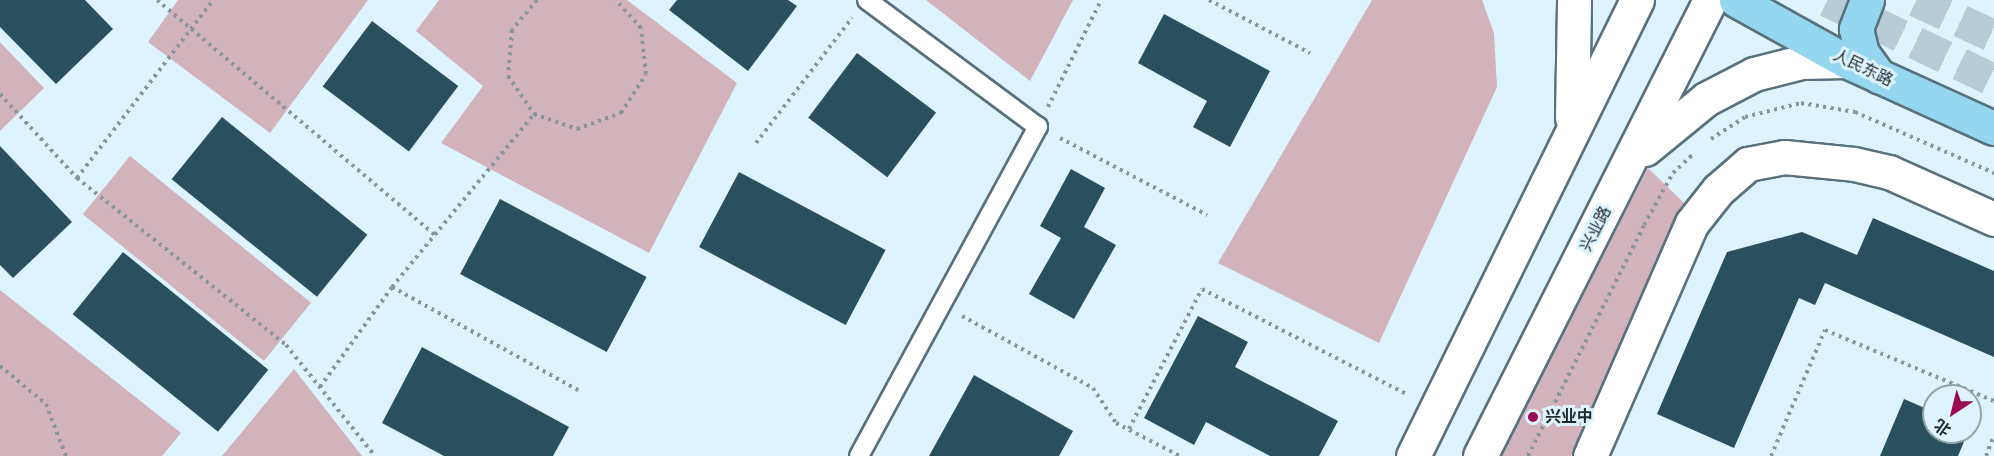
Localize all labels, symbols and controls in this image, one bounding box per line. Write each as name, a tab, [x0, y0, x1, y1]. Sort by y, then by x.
street label: 人民东路	[1830, 45, 1896, 91]
street label: 兴业路	[1577, 203, 1615, 255]
north arrow	[1922, 384, 1982, 444]
place label: 兴业中	[1545, 407, 1593, 427]
marker: 兴业中	[1526, 410, 1540, 424]
text: 北	[1930, 414, 1955, 441]

